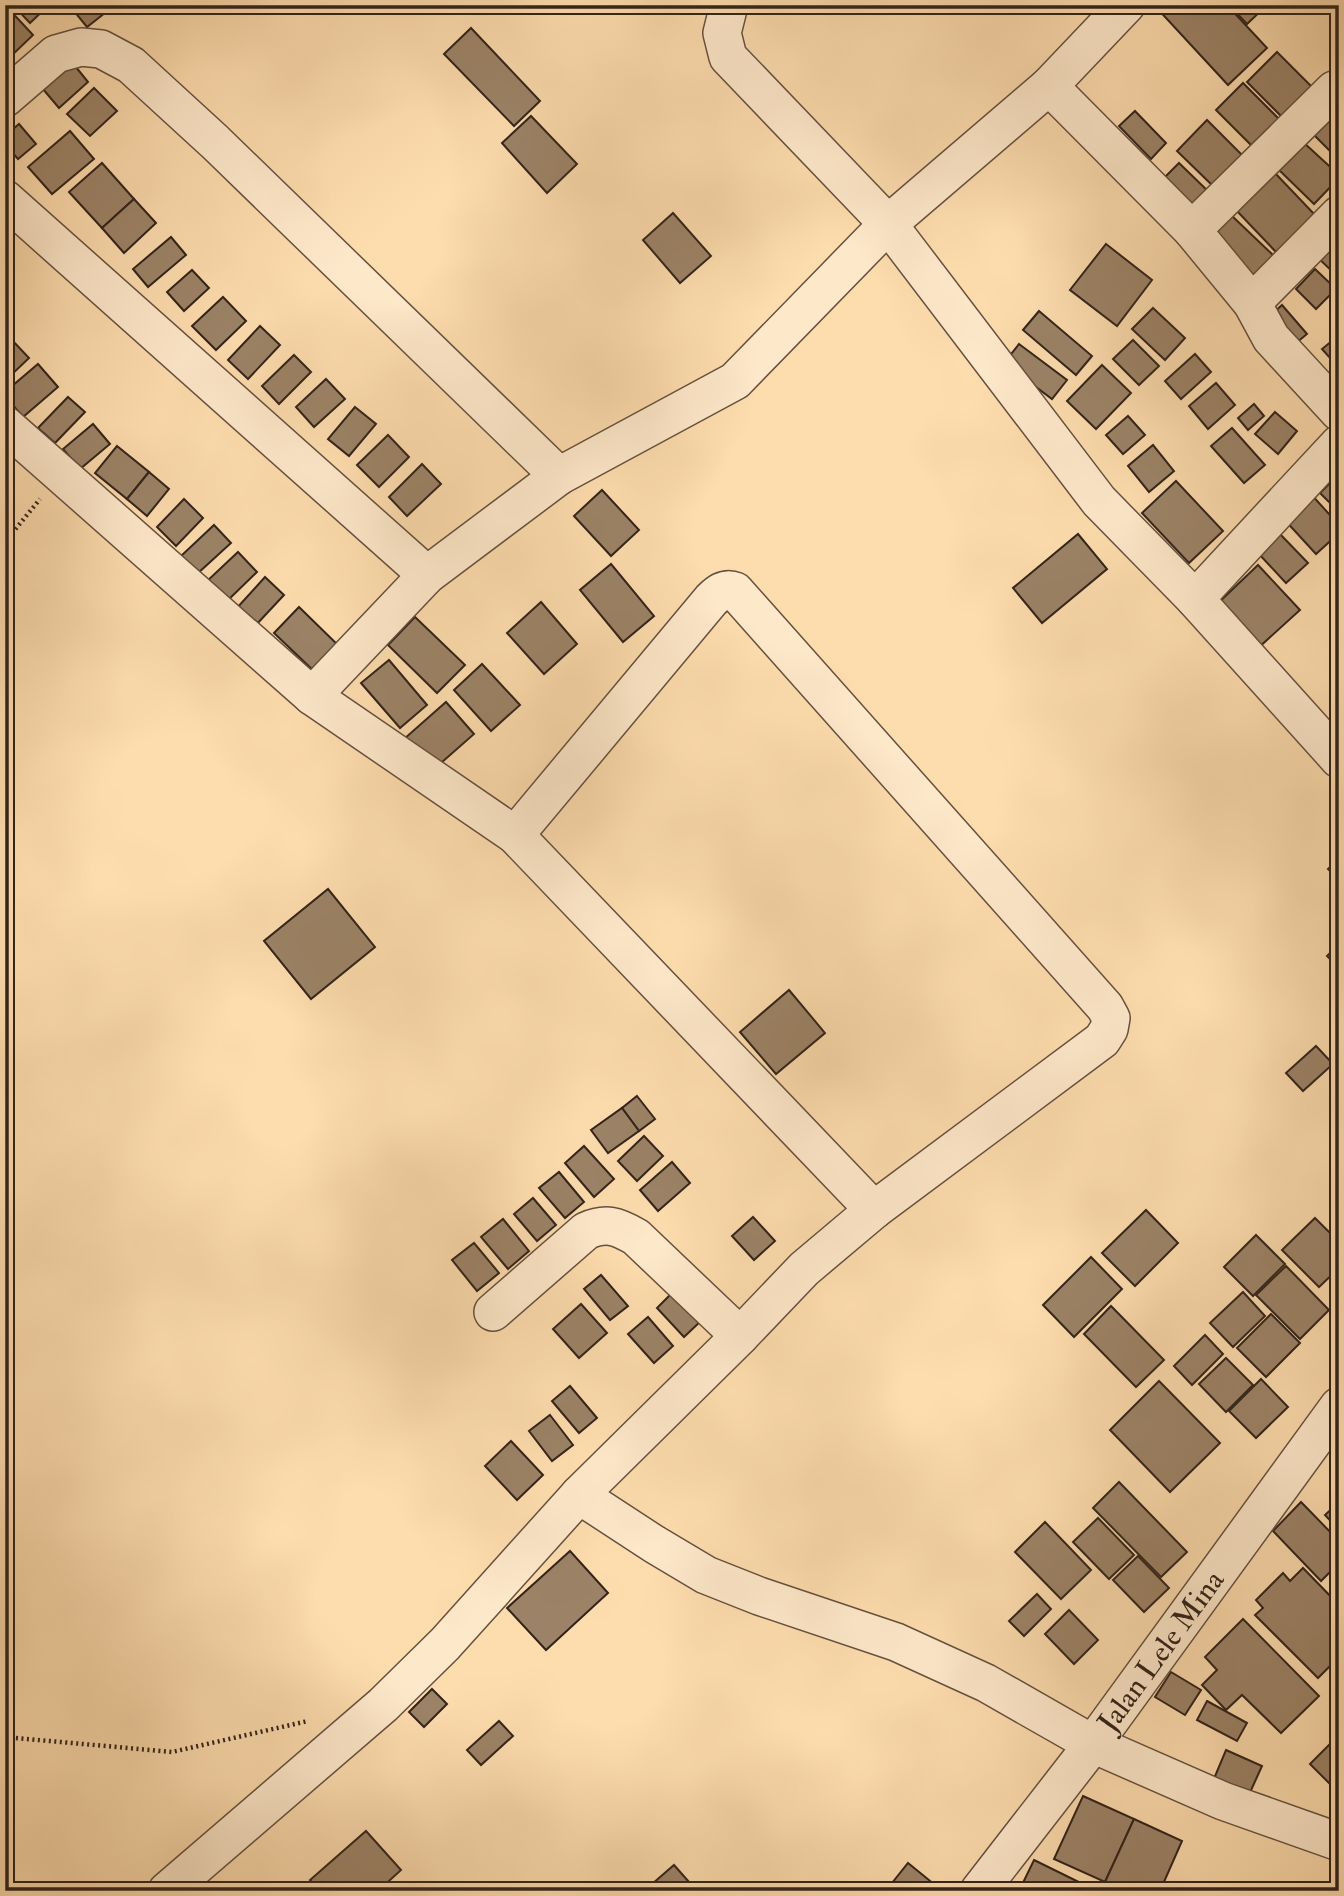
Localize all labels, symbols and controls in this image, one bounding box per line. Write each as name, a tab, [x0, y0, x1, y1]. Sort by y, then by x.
street label: Jalan Lele Mina	[1089, 1563, 1233, 1740]

